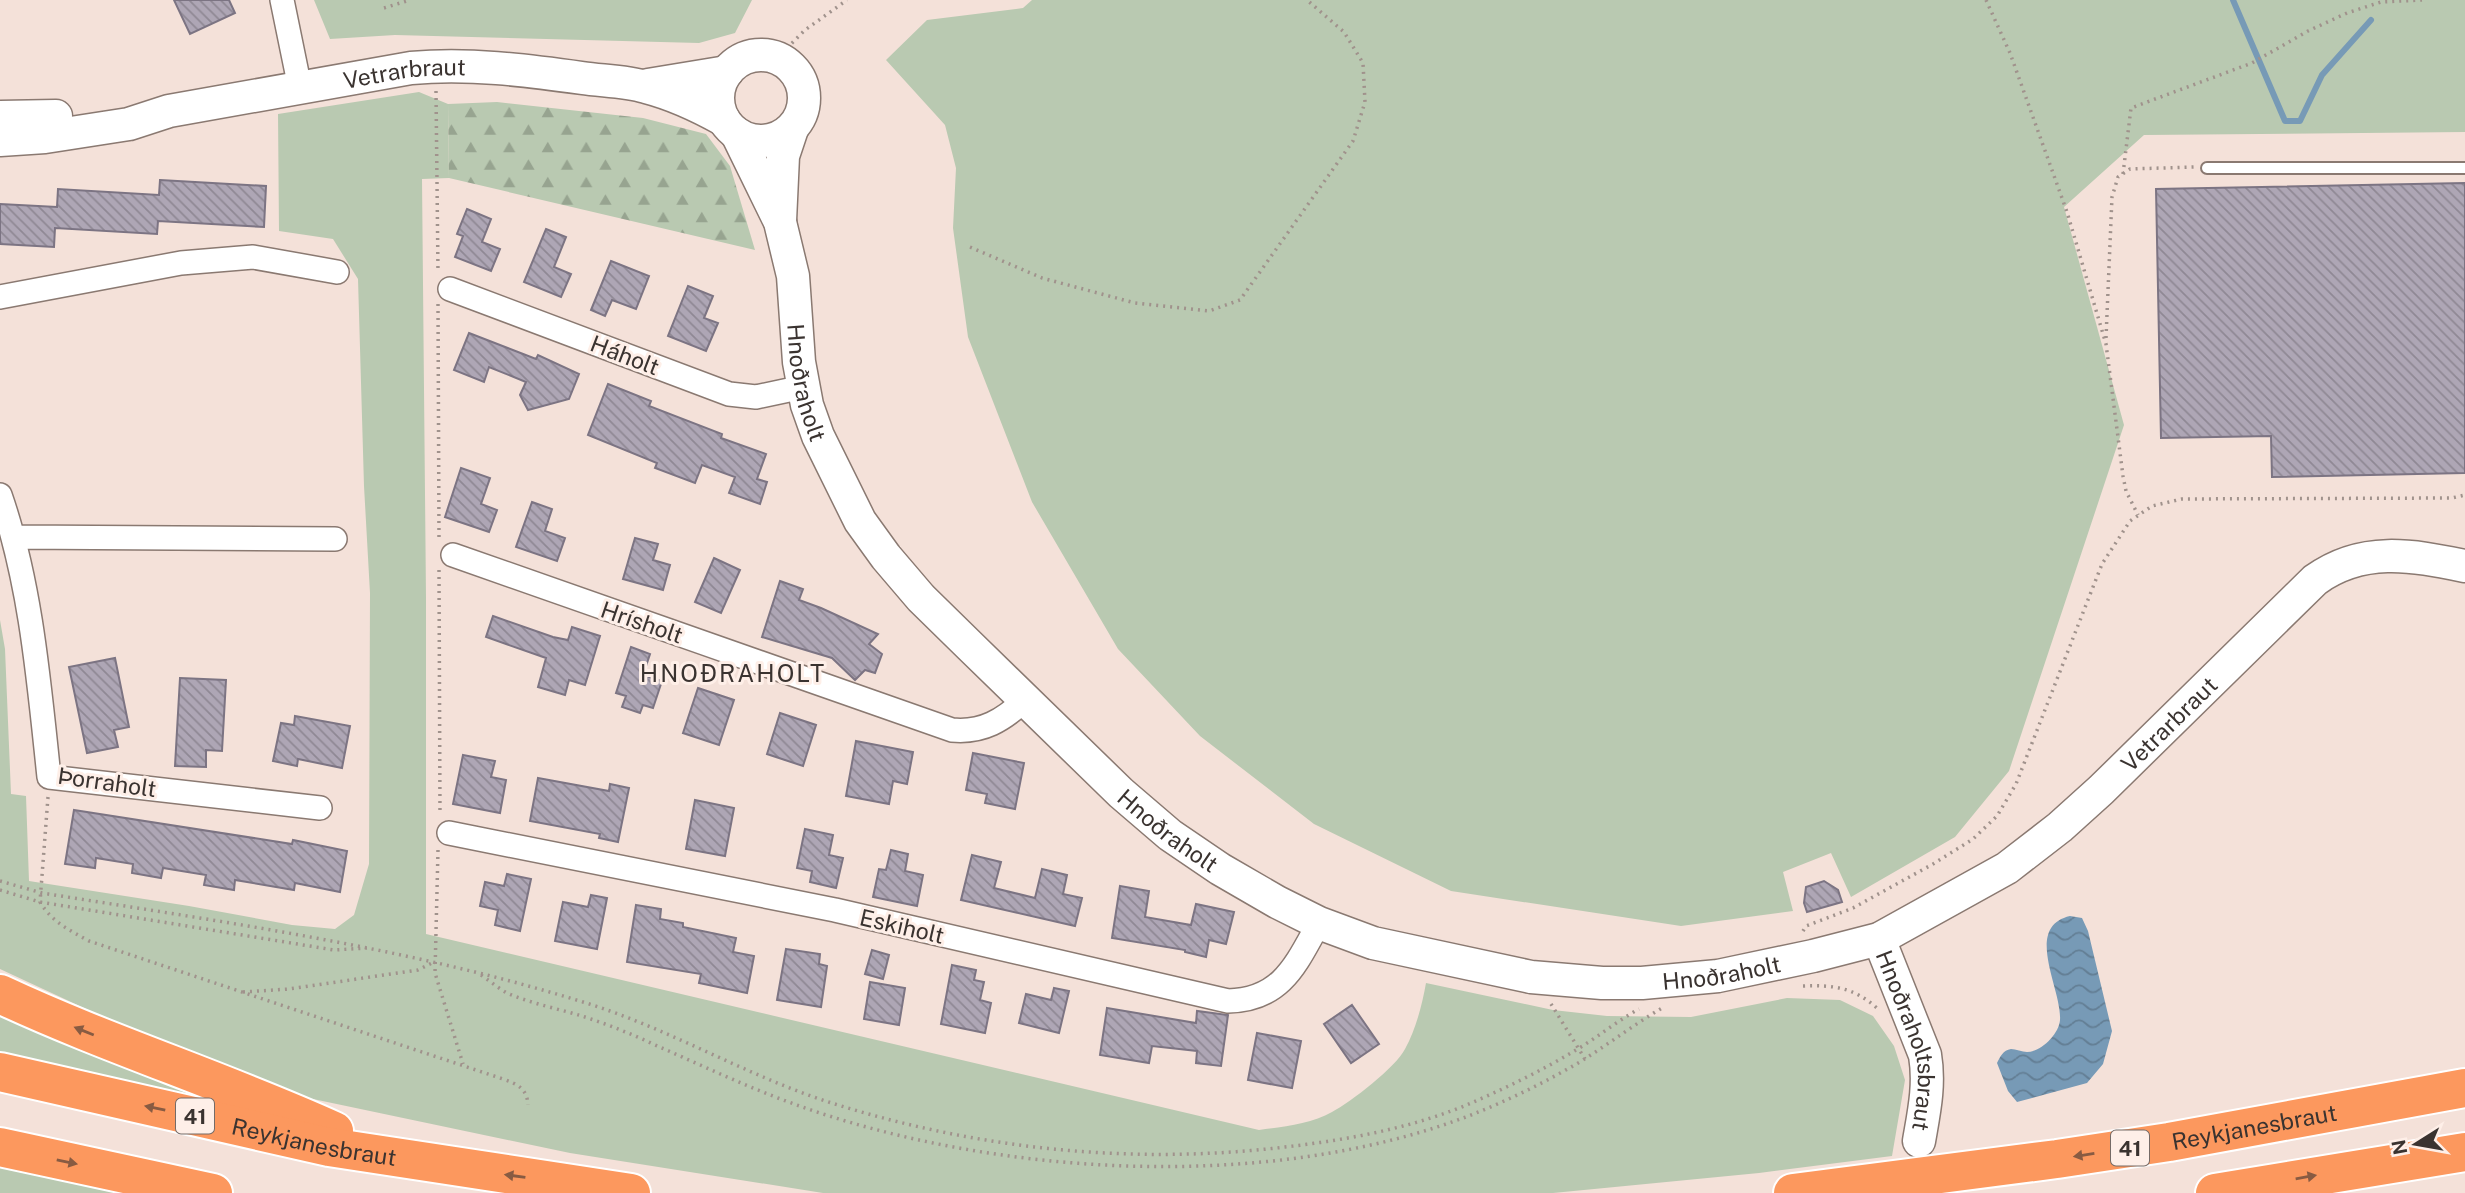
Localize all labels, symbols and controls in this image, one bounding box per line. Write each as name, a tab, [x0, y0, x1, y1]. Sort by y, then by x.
street label: Vetrarbraut	[341, 53, 466, 93]
street label: Hnoðraholt	[783, 323, 832, 445]
street label: Háholt	[587, 330, 663, 380]
street label: Hrísholt	[597, 595, 687, 649]
district label: HNOÐRAHOLT	[640, 659, 826, 687]
street label: Vetrarbraut	[2115, 671, 2222, 777]
street label: Þorraholt	[56, 762, 158, 802]
street label: Hnoðraholt	[1113, 783, 1223, 877]
street label: Eskiholt	[857, 903, 947, 949]
street label: Hnoðraholtsbraut	[1871, 946, 1940, 1133]
street label: Hnoðraholt	[1661, 950, 1783, 995]
one-way arrow	[74, 1025, 95, 1036]
road number: 41	[176, 1098, 214, 1134]
street label: Reykjanesbraut	[2169, 1098, 2339, 1155]
one-way arrow	[144, 1102, 166, 1113]
north arrow	[2381, 1109, 2451, 1179]
street label: Reykjanesbraut	[229, 1112, 398, 1171]
road number: 41	[2111, 1130, 2149, 1166]
text: N	[2387, 1138, 2412, 1157]
one-way arrow	[2073, 1150, 2095, 1161]
one-way arrow	[56, 1156, 78, 1167]
one-way arrow	[504, 1171, 526, 1182]
one-way arrow	[2295, 1171, 2317, 1182]

